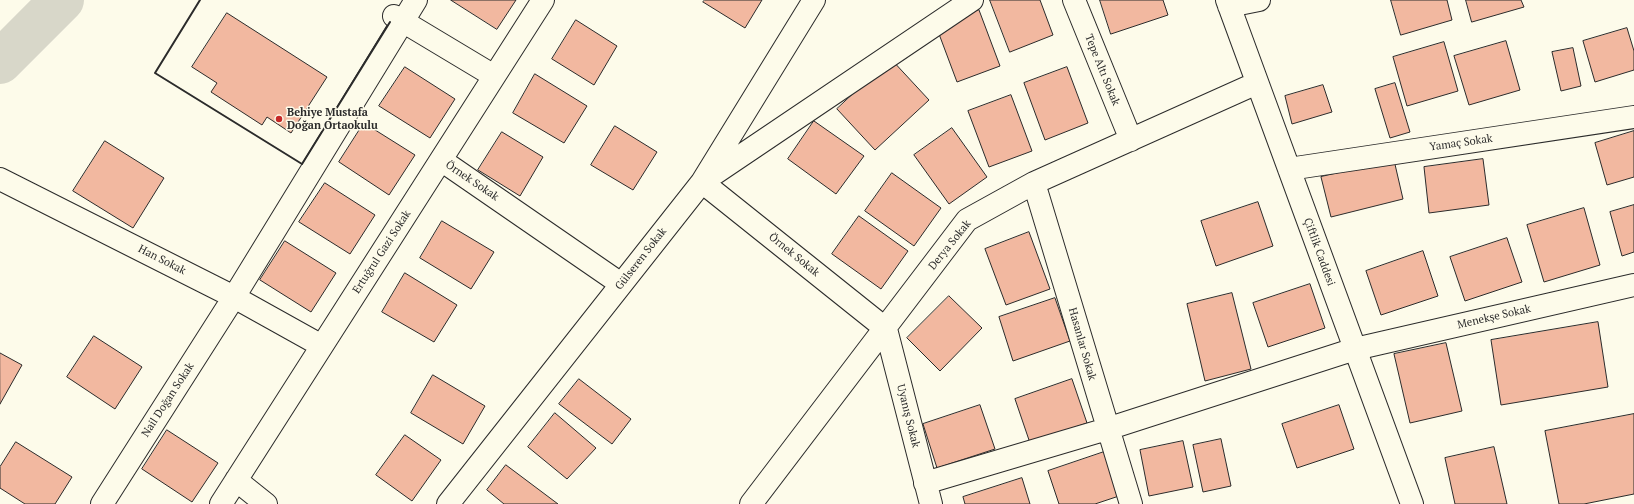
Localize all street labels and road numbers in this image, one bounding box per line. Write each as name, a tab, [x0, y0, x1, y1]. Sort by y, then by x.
street label: Tepe Altı Sokak	[1082, 32, 1122, 108]
street label: Yamaç Sokak	[1429, 132, 1493, 154]
street label: Örnek Sokak	[443, 158, 501, 204]
street label: Ertuğrul Gazi Sokak	[350, 208, 414, 296]
street label: Çiftlik Caddesi	[1301, 216, 1337, 288]
street label: Derya Sokak	[926, 217, 974, 273]
street label: Gülseren Sokak	[613, 225, 669, 293]
street label: Örnek Sokak	[766, 230, 822, 280]
street label: Han Sokak	[136, 242, 188, 278]
street label: Menekşe Sokak	[1456, 302, 1532, 332]
street label: Hasanlar Sokak	[1065, 306, 1099, 382]
street label: Nail Doğan Sokak	[139, 360, 197, 440]
street label: Uyanış Sokak	[894, 383, 922, 449]

